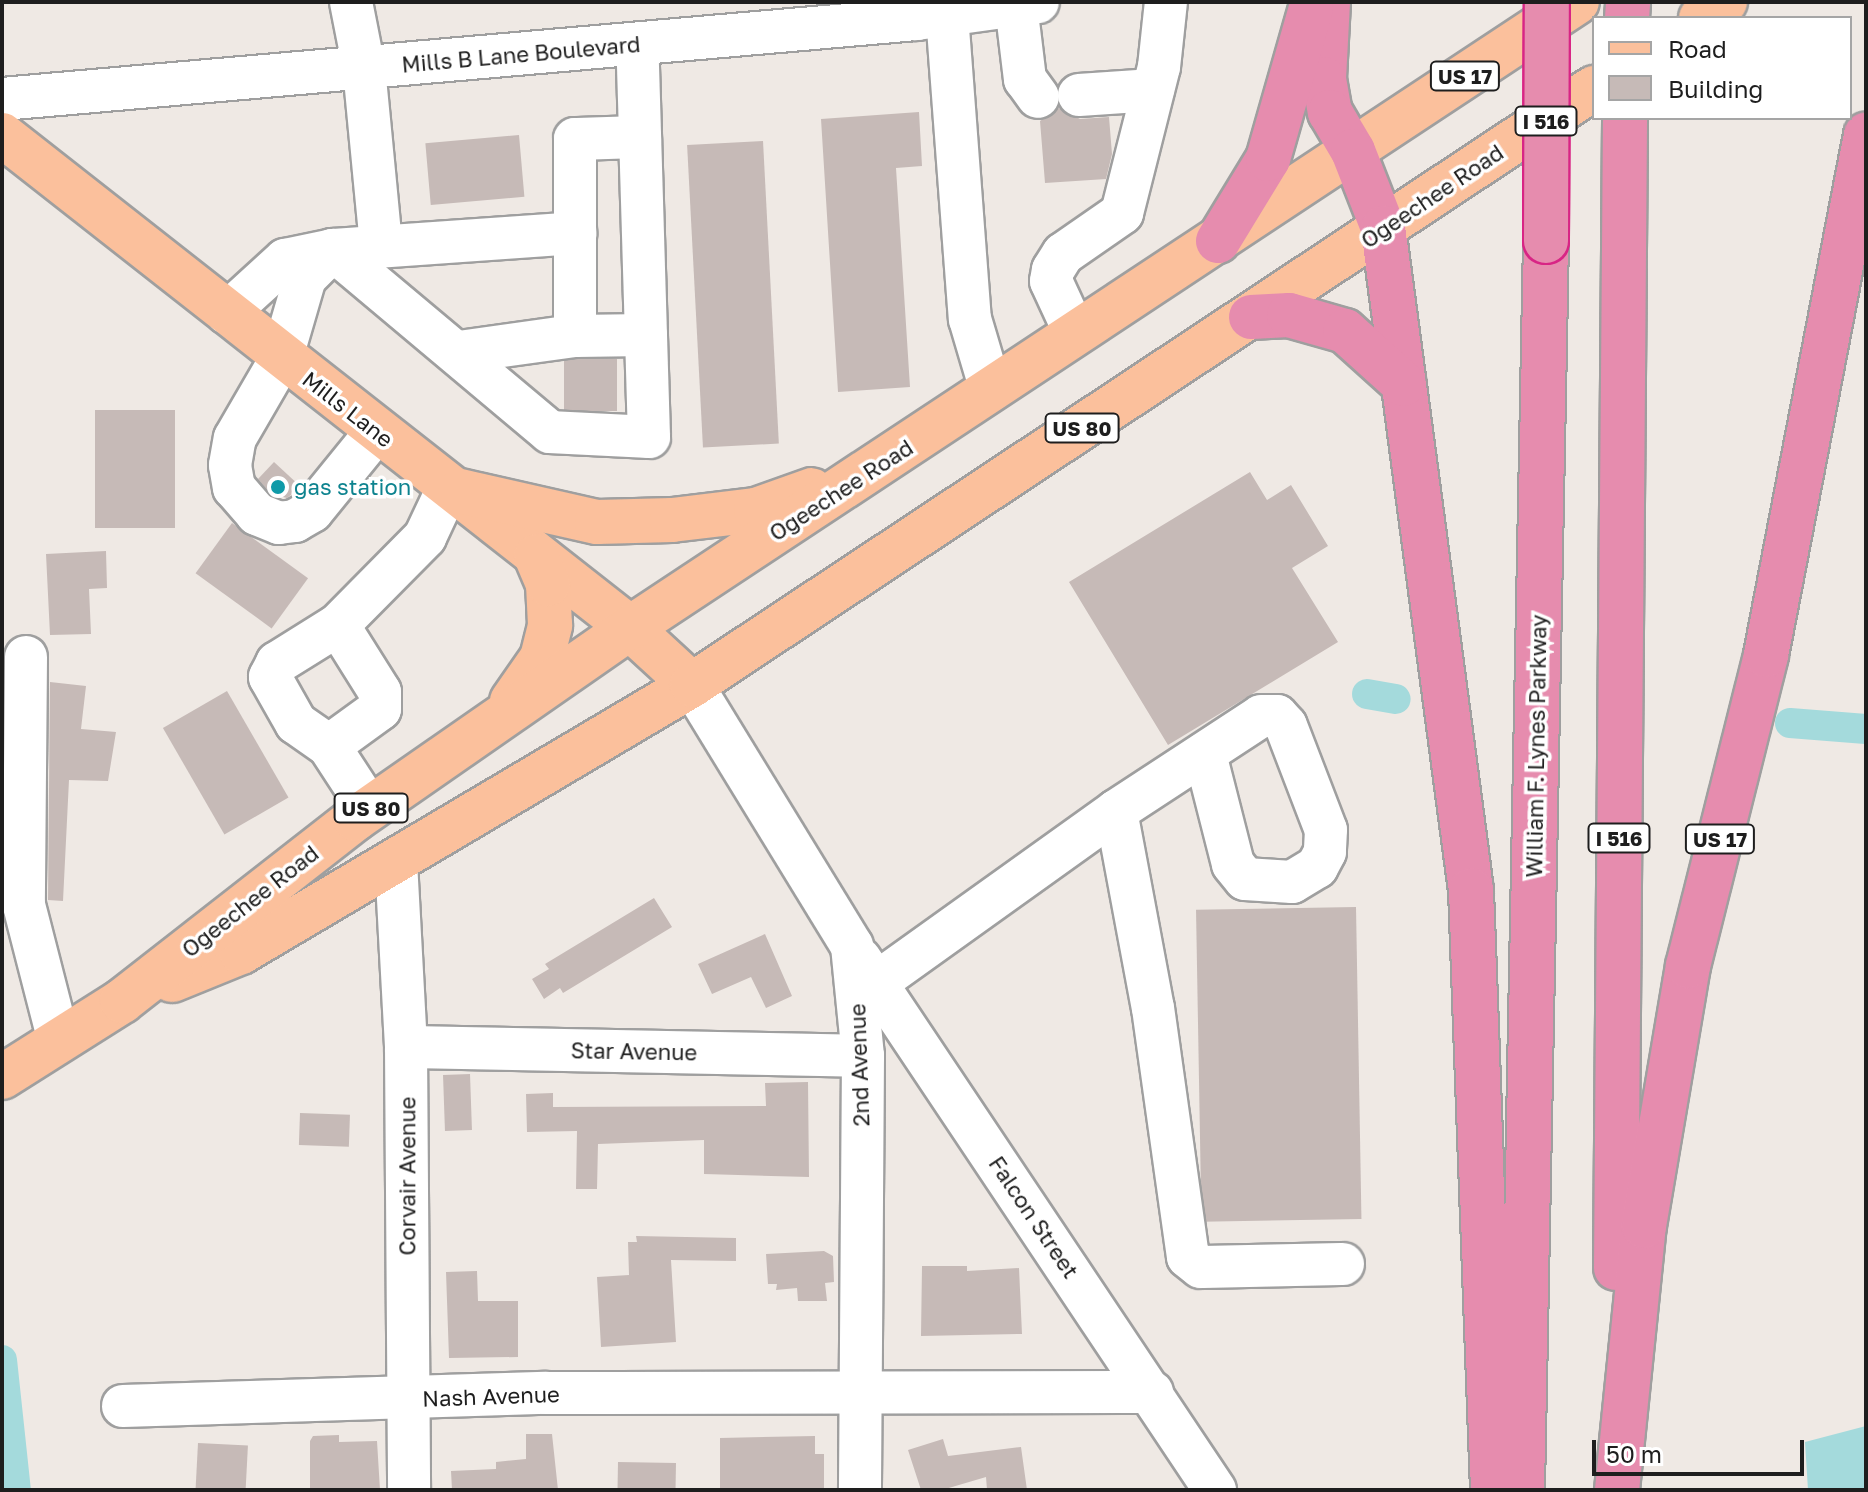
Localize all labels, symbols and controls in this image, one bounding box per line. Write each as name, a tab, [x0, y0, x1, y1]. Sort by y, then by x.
legend	[1592, 16, 1852, 120]
street label: Mills B Lane Boulevard	[400, 30, 642, 78]
text: Road	[1668, 34, 1727, 63]
road number: US 17	[1429, 60, 1501, 92]
text: Building	[1668, 74, 1763, 103]
road number: I 516	[1514, 105, 1578, 137]
street label: Ogeechee Road	[1356, 139, 1508, 253]
street label: Mills Lane	[298, 365, 398, 453]
road number: US 80	[1044, 412, 1120, 444]
street label: Ogeechee Road	[764, 434, 918, 546]
place label: gas station	[294, 474, 411, 500]
marker: gas station	[269, 478, 287, 496]
street label: William F. Lynes Parkway	[1521, 614, 1551, 878]
road number: US 80	[333, 792, 409, 824]
road number: I 516	[1587, 822, 1651, 854]
road number: US 17	[1684, 823, 1756, 855]
street label: Ogeechee Road	[177, 840, 323, 962]
street label: 2nd Avenue	[844, 1003, 874, 1127]
street label: Star Avenue	[570, 1037, 698, 1065]
street label: Corvair Avenue	[394, 1096, 420, 1256]
street label: Falcon Street	[984, 1151, 1084, 1283]
street label: Nash Avenue	[422, 1380, 560, 1412]
scale bar	[1596, 1424, 1808, 1474]
text: 50 m	[1606, 1439, 1662, 1468]

